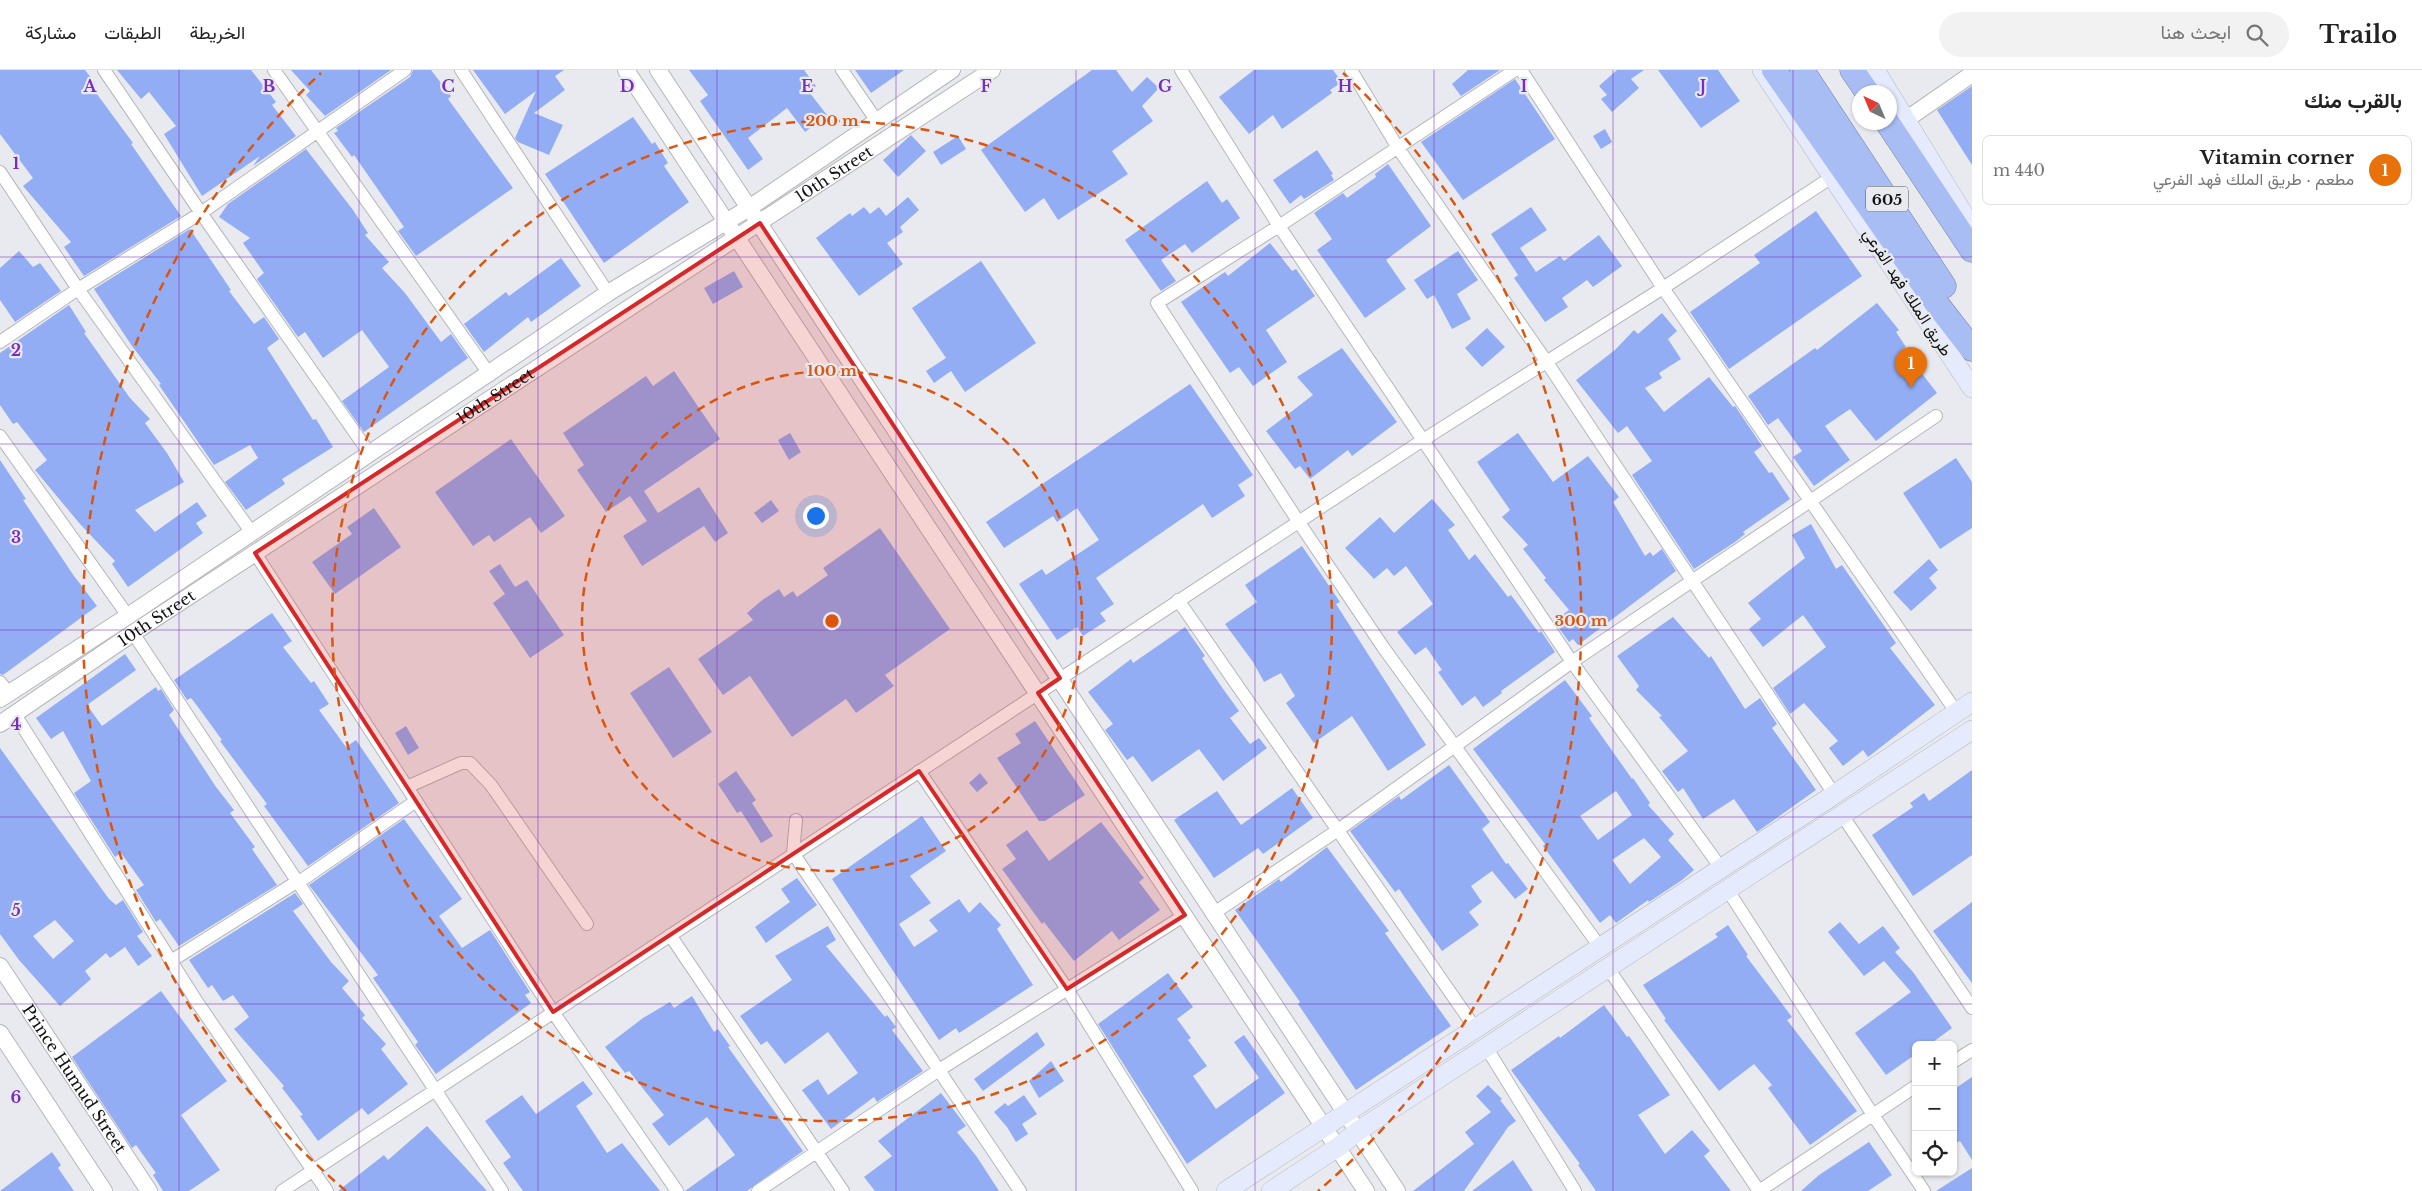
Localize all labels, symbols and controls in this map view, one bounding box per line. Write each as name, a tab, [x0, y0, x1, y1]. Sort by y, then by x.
search box	[1939, 12, 2289, 57]
text: Trailo	[2319, 20, 2397, 49]
text: ابحث هنا	[2160, 21, 2231, 44]
icon: search	[2243, 21, 2271, 49]
text: مشاركة	[25, 22, 76, 44]
text: الطبقات	[104, 22, 161, 44]
text: الخريطة	[189, 22, 245, 44]
text: A	[83, 76, 98, 96]
text: B	[263, 76, 276, 96]
text: C	[441, 76, 455, 96]
text: D	[620, 76, 634, 96]
text: E	[801, 76, 813, 96]
text: F	[980, 76, 992, 96]
text: G	[1158, 76, 1172, 96]
text: H	[1337, 76, 1353, 96]
text: I	[1521, 76, 1528, 96]
text: J	[1697, 76, 1706, 96]
north arrow	[1852, 85, 1897, 130]
text: بالقرب منك	[2304, 88, 2402, 114]
text: 200 m	[806, 111, 859, 130]
street label: 10th Street	[791, 141, 876, 206]
text: Vitamin corner	[2200, 146, 2354, 169]
text: 1	[13, 153, 20, 173]
text: 440 m	[1993, 160, 2045, 180]
text: 1	[2382, 160, 2389, 180]
text: مطعم · طريق الملك فهد الفرعي	[2153, 169, 2354, 189]
road number: 605	[1866, 186, 1908, 212]
street label: طريق الملك فهد الفرعي	[1856, 224, 1957, 362]
text: 2	[11, 340, 21, 360]
pin: 1	[1895, 347, 1927, 388]
text: 100 m	[807, 361, 857, 380]
street label: 10th Street	[453, 363, 537, 428]
your location	[803, 503, 829, 529]
text: 3	[11, 527, 21, 547]
street label: 10th Street	[114, 585, 199, 650]
text: 300 m	[1555, 611, 1608, 630]
centre of rings	[823, 612, 841, 630]
text: 4	[11, 714, 21, 734]
text: 5	[11, 900, 21, 920]
street label: Prince Humud Street	[18, 1000, 131, 1157]
map controls	[1912, 1041, 1957, 1176]
button: +	[1912, 1041, 1957, 1086]
button: −	[1912, 1086, 1957, 1131]
text: 6	[11, 1087, 22, 1107]
button: locate	[1912, 1131, 1957, 1176]

